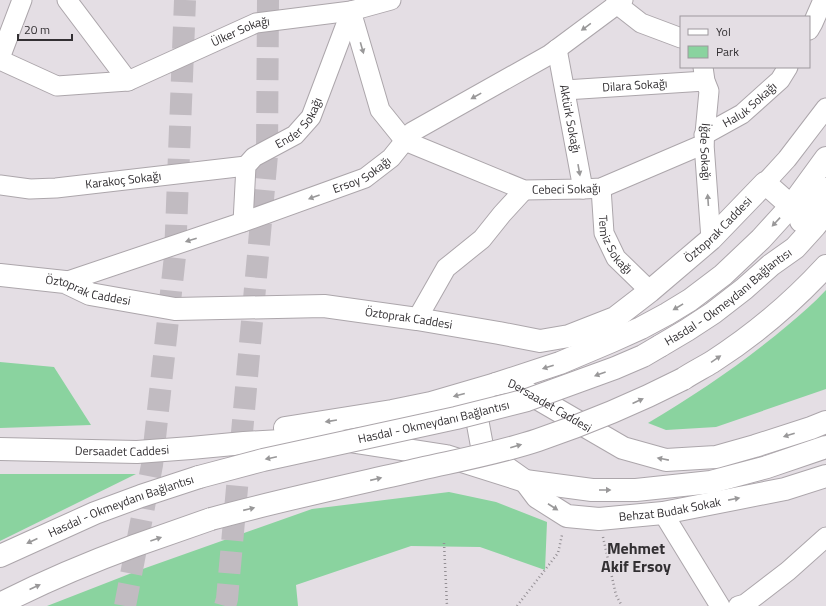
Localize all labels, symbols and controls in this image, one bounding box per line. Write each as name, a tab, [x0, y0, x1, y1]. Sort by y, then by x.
street label: Ülker Sokağı	[208, 11, 271, 51]
scale bar	[18, 16, 72, 42]
legend	[680, 16, 810, 68]
text: 20 m	[24, 20, 50, 39]
text: Yol	[716, 22, 731, 41]
one-way arrow	[581, 23, 592, 32]
text: Park	[716, 42, 739, 61]
one-way arrow	[359, 43, 365, 55]
street label: Dilara Sokağı	[602, 73, 668, 97]
street label: Haluk Sokağı	[719, 77, 781, 132]
street label: Aktürk Sokağı	[555, 83, 586, 155]
one-way arrow	[470, 92, 482, 99]
street label: Ender Sokağı	[271, 95, 327, 153]
street label: İğde Sokağı	[695, 122, 717, 181]
street label: Ersoy Sokağı	[330, 151, 395, 198]
one-way arrow	[576, 164, 582, 176]
street label: Karakoç Sokağı	[84, 166, 162, 194]
street label: Cebeci Sokağı	[532, 178, 601, 199]
street label: Öztoprak Caddesi	[680, 192, 756, 267]
one-way arrow	[308, 194, 320, 200]
one-way arrow	[705, 194, 712, 206]
street label: Temiz Sokağı	[594, 215, 637, 278]
one-way arrow	[771, 217, 781, 227]
one-way arrow	[185, 237, 197, 243]
street label: Hasdal - Okmeydanı Bağlantısı	[661, 243, 795, 350]
street label: Öztoprak Caddesi	[45, 270, 132, 310]
street label: Öztoprak Caddesi	[364, 302, 454, 334]
one-way arrow	[673, 303, 683, 311]
one-way arrow	[711, 355, 721, 363]
one-way arrow	[541, 364, 553, 370]
one-way arrow	[593, 371, 605, 377]
street label: Dersaadet Caddesi	[505, 373, 596, 437]
one-way arrow	[452, 392, 464, 398]
street label: Hasdal - Okmeydanı Bağlantısı	[356, 395, 511, 448]
one-way arrow	[632, 398, 644, 404]
one-way arrow	[325, 418, 337, 424]
one-way arrow	[783, 433, 795, 439]
street label: Dersaadet Caddesi	[75, 440, 170, 461]
one-way arrow	[510, 443, 522, 449]
one-way arrow	[656, 455, 669, 461]
one-way arrow	[265, 456, 277, 462]
street label: Hasdal - Okmeydanı Bağlantısı	[45, 469, 196, 542]
one-way arrow	[369, 476, 382, 482]
one-way arrow	[599, 487, 612, 493]
street label: Behzat Budak Sokak	[618, 492, 723, 526]
one-way arrow	[728, 495, 740, 501]
one-way arrow	[547, 503, 558, 511]
one-way arrow	[243, 506, 255, 512]
one-way arrow	[150, 535, 162, 541]
district label: Mehmet Akif Ersoy	[601, 536, 671, 578]
one-way arrow	[26, 538, 37, 544]
one-way arrow	[29, 584, 41, 590]

